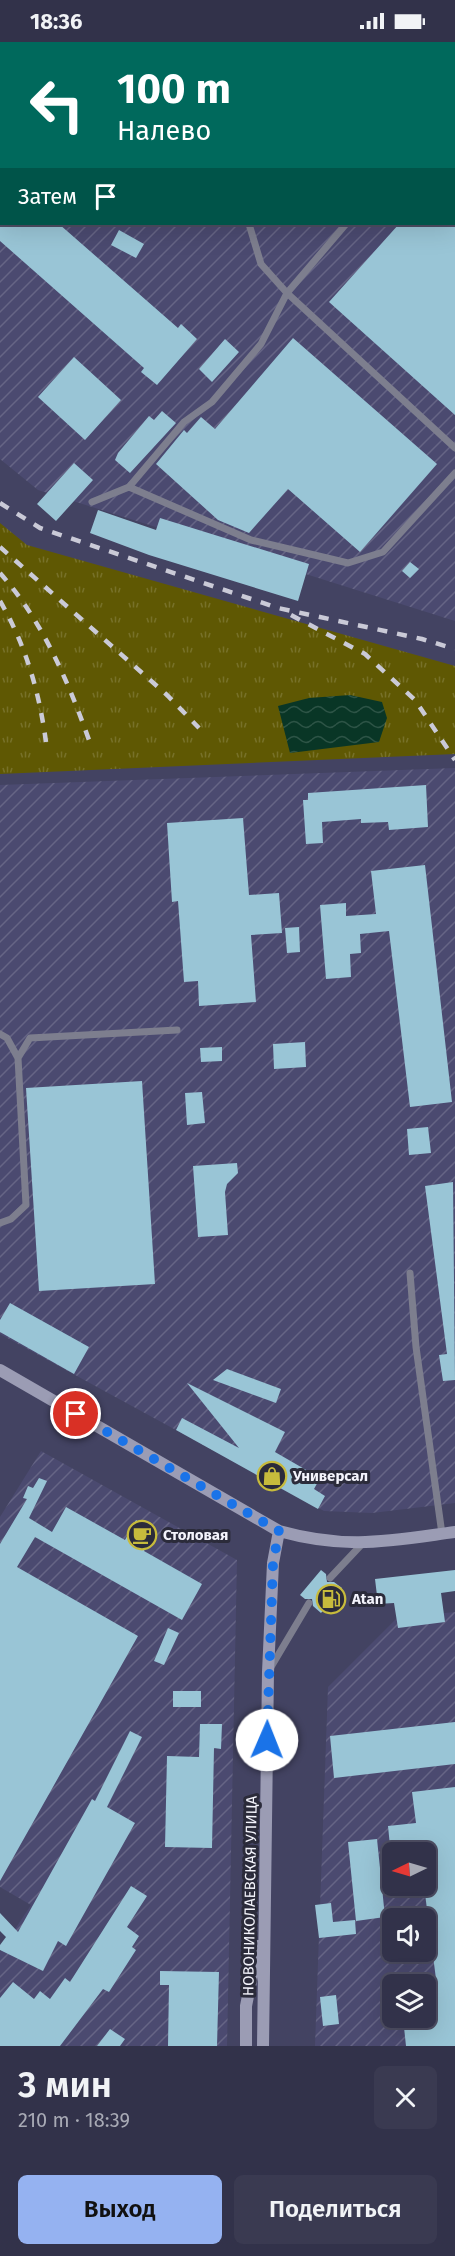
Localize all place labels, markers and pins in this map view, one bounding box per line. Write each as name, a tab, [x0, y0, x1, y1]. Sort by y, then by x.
pin	[50, 1388, 101, 1439]
shop icon: Универсал	[256, 1460, 288, 1492]
place label: Универсал	[292, 1467, 368, 1485]
cafe icon: Столовая	[126, 1519, 158, 1551]
place label: Столовая	[163, 1526, 228, 1544]
fuel station icon: Atan	[315, 1583, 347, 1615]
place label: Atan	[351, 1590, 383, 1608]

